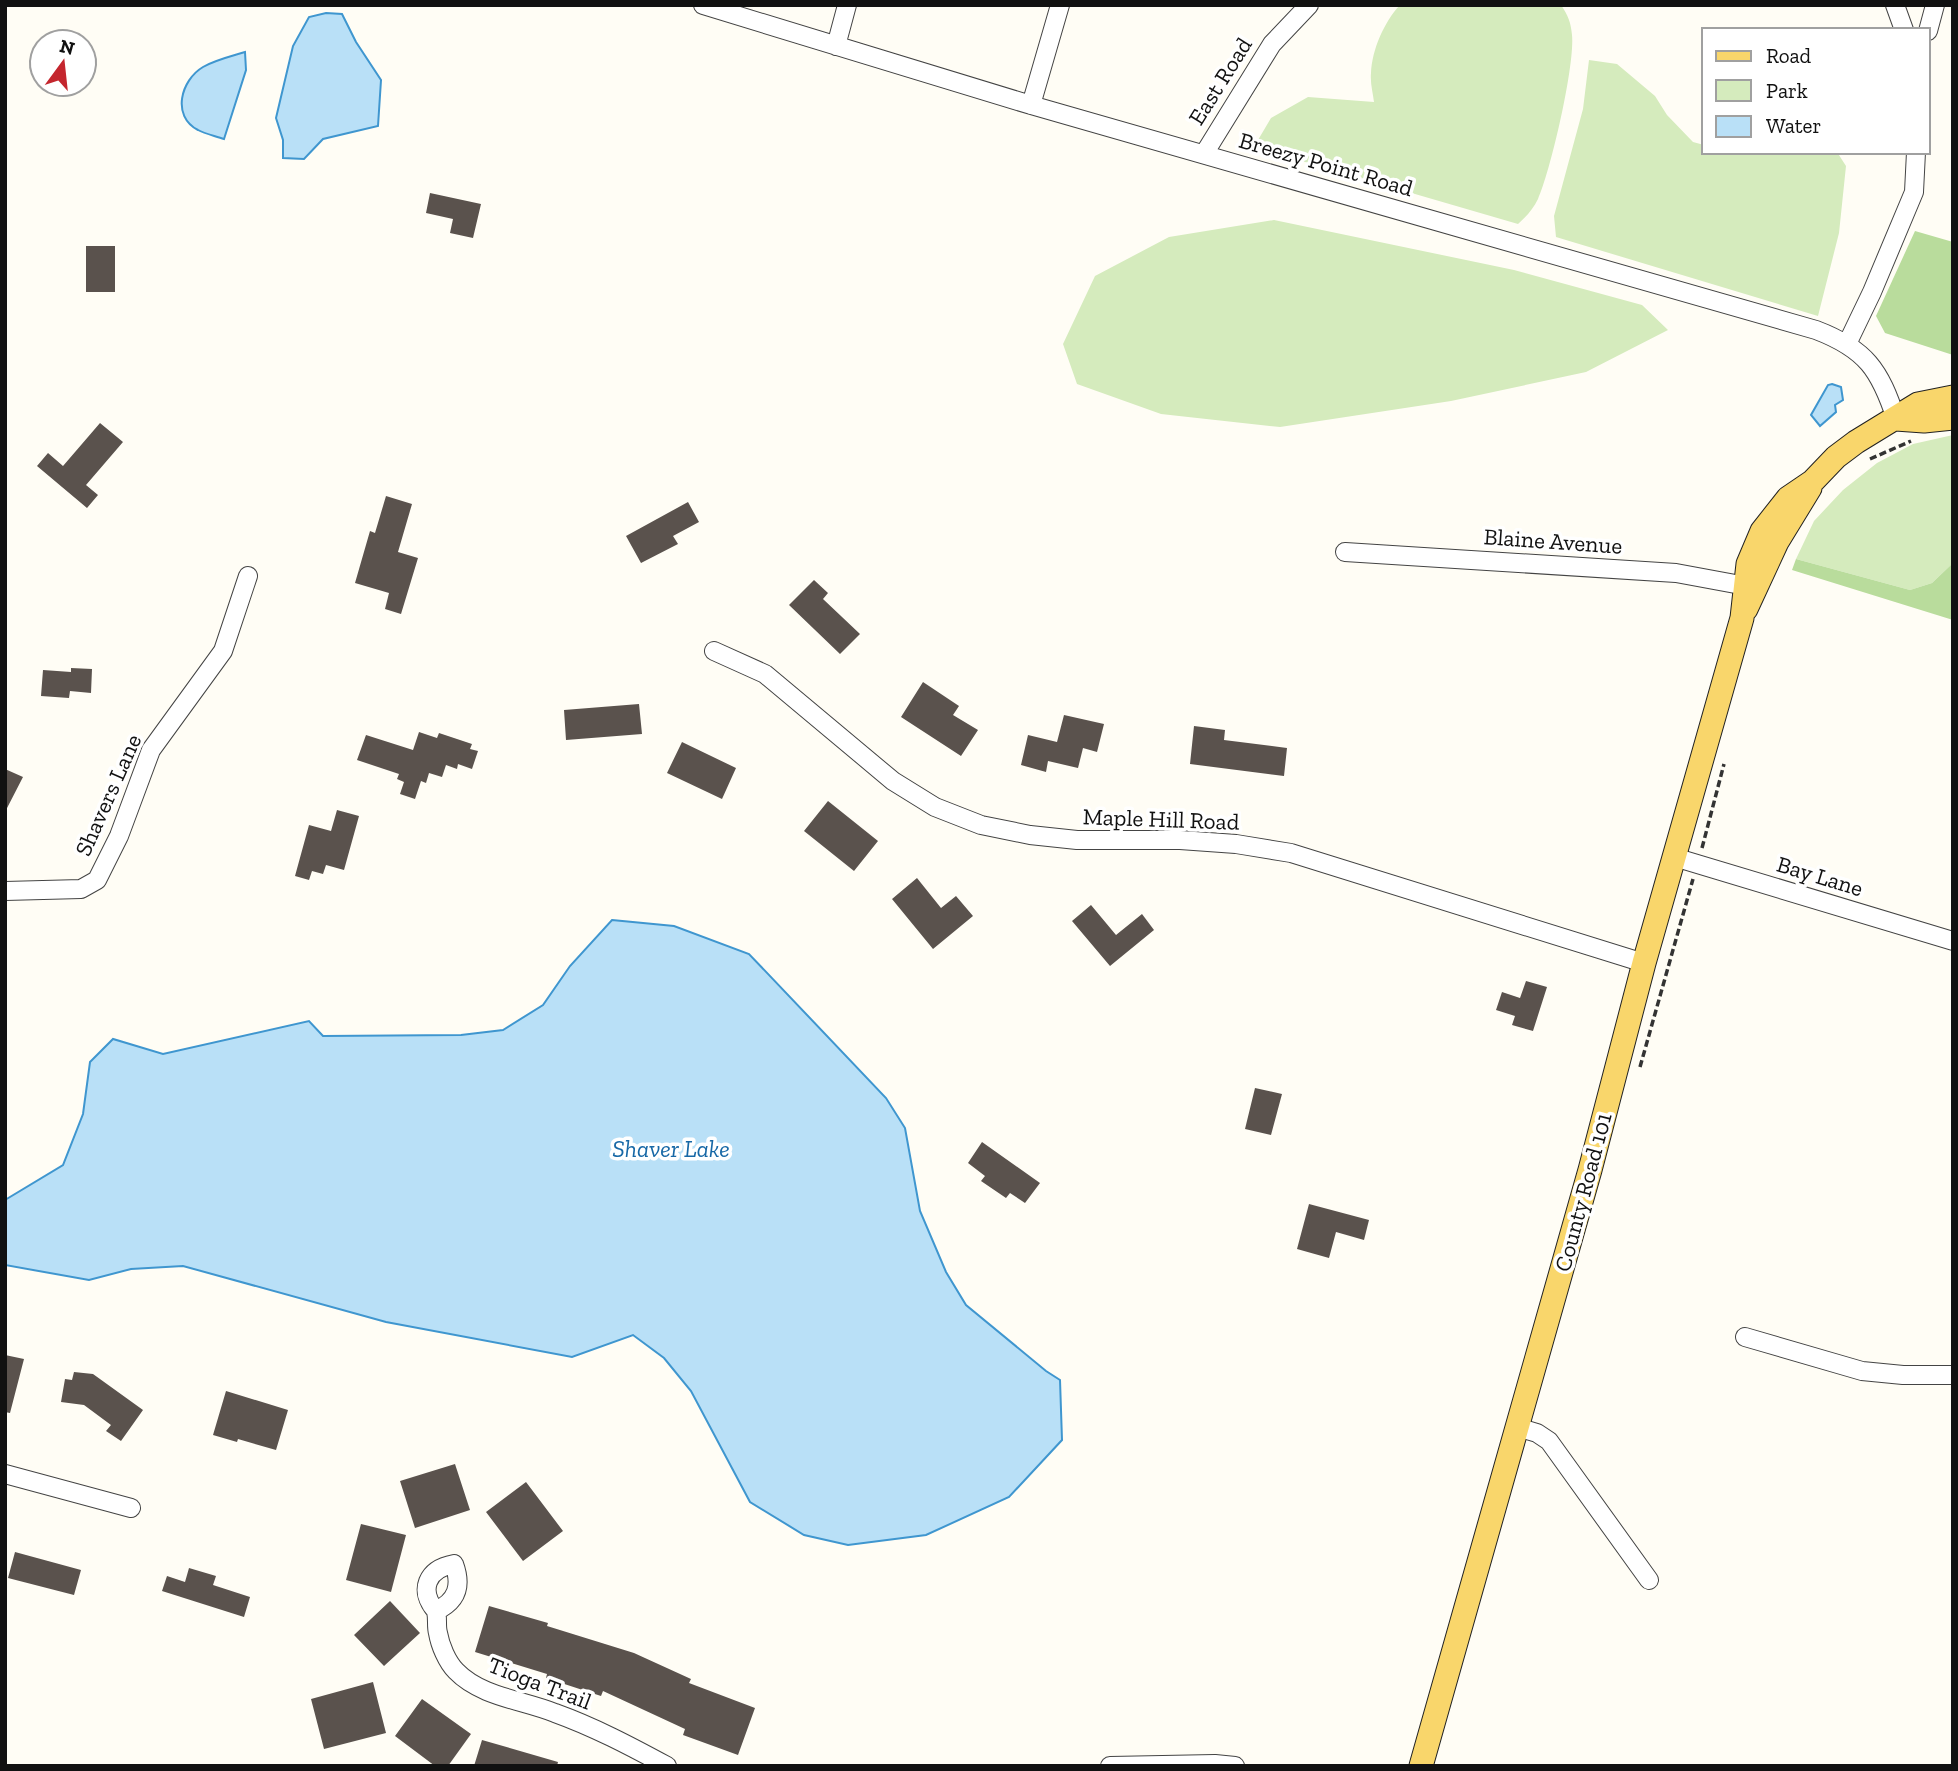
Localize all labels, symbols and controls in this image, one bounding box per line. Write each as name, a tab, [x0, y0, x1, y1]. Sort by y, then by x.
north arrow	[28, 28, 98, 98]
legend	[1702, 28, 1930, 154]
street label: East Road	[1182, 32, 1258, 130]
text: N	[57, 34, 77, 60]
text: Road	[1766, 43, 1812, 68]
text: Park	[1766, 78, 1808, 103]
text: Water	[1766, 113, 1821, 138]
street label: Breezy Point Road	[1236, 126, 1416, 202]
street label: Blaine Avenue	[1483, 522, 1623, 560]
street label: Shavers Lane	[69, 730, 147, 860]
street label: Maple Hill Road	[1082, 802, 1240, 836]
street label: Bay Lane	[1774, 850, 1866, 902]
street label: County Road 101	[1548, 1109, 1618, 1275]
water label: Shaver Lake	[612, 1134, 730, 1163]
street label: Tioga Trail	[484, 1651, 596, 1715]

